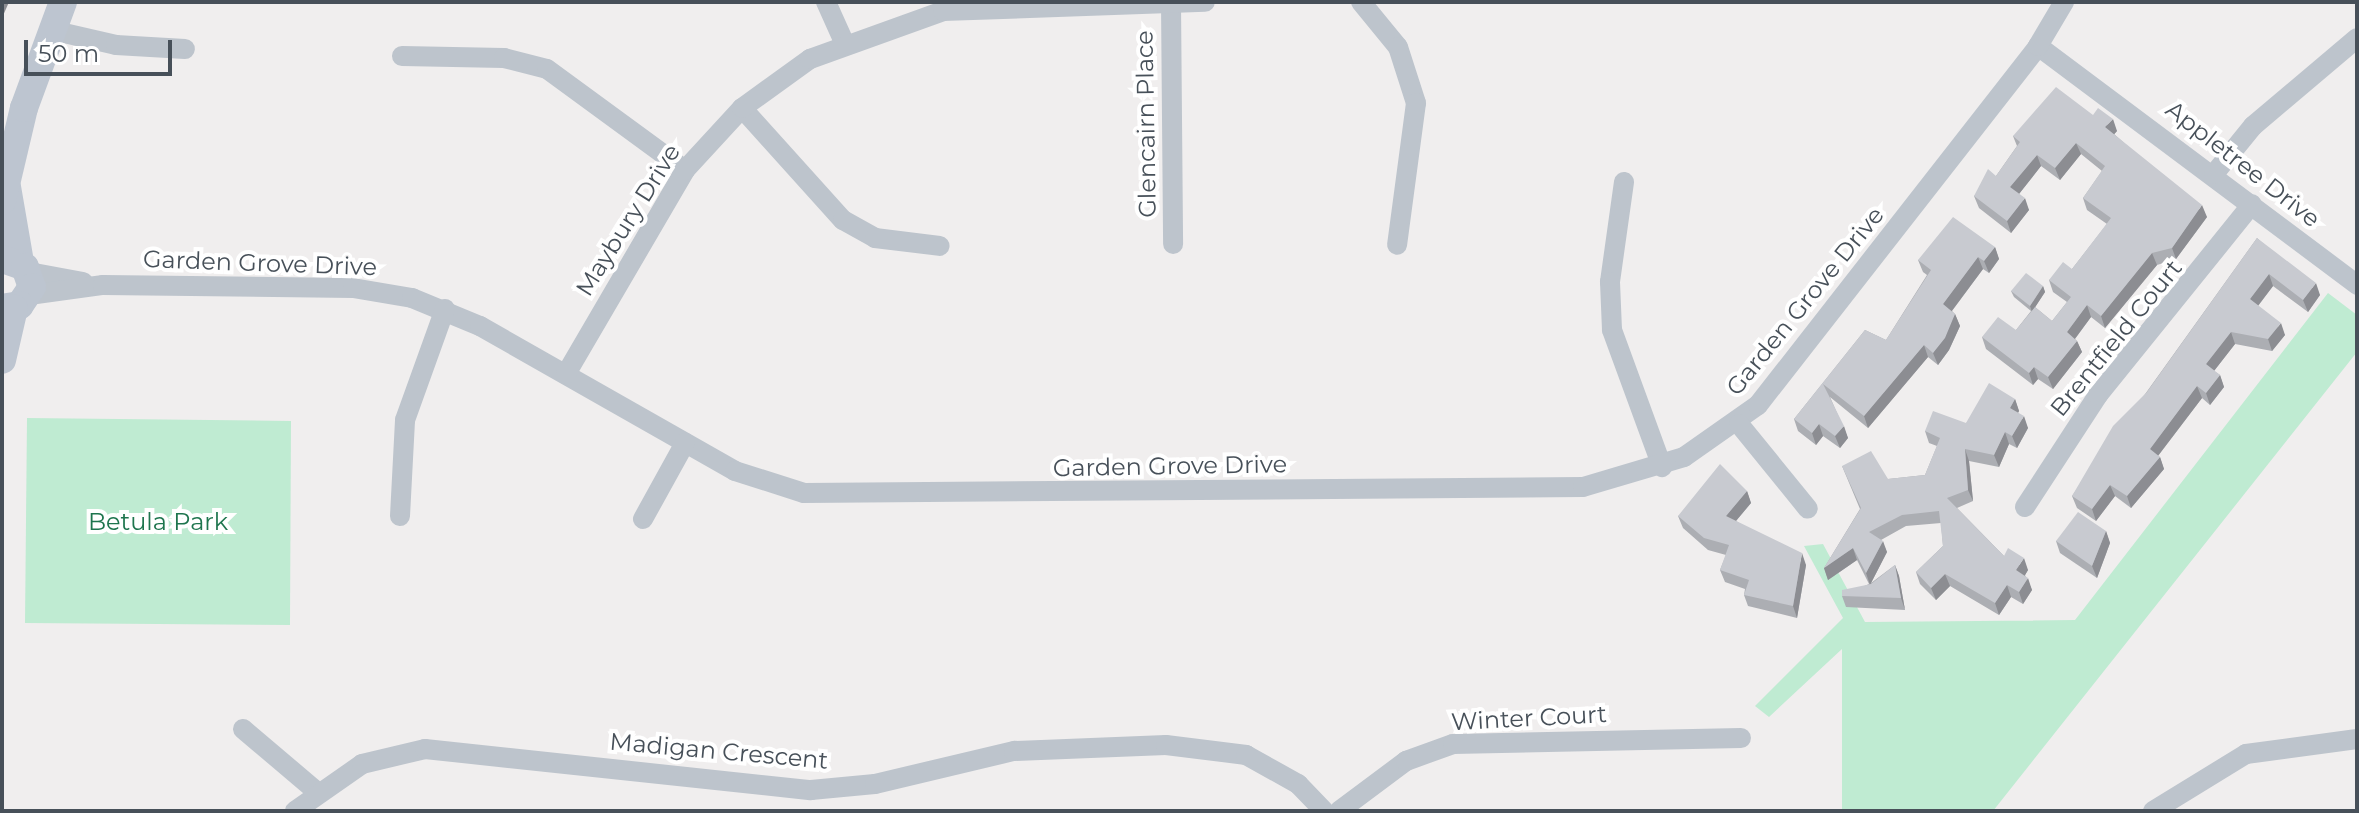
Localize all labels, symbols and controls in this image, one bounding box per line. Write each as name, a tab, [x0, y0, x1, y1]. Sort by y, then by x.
scale bar	[28, 24, 176, 74]
street label: Glencairn Place	[1130, 30, 1162, 218]
text: 50 m	[38, 39, 99, 68]
street label: Appletree Drive	[2160, 95, 2326, 233]
street label: Maybury Drive	[570, 139, 686, 301]
street label: Garden Grove Drive	[1720, 201, 1890, 401]
street label: Garden Grove Drive	[142, 245, 378, 281]
street label: Brentfield Court	[2044, 254, 2188, 422]
street label: Garden Grove Drive	[1053, 450, 1287, 482]
park label: Betula Park	[88, 508, 228, 536]
street label: Winter Court	[1450, 700, 1608, 736]
street label: Madigan Crescent	[609, 727, 829, 775]

